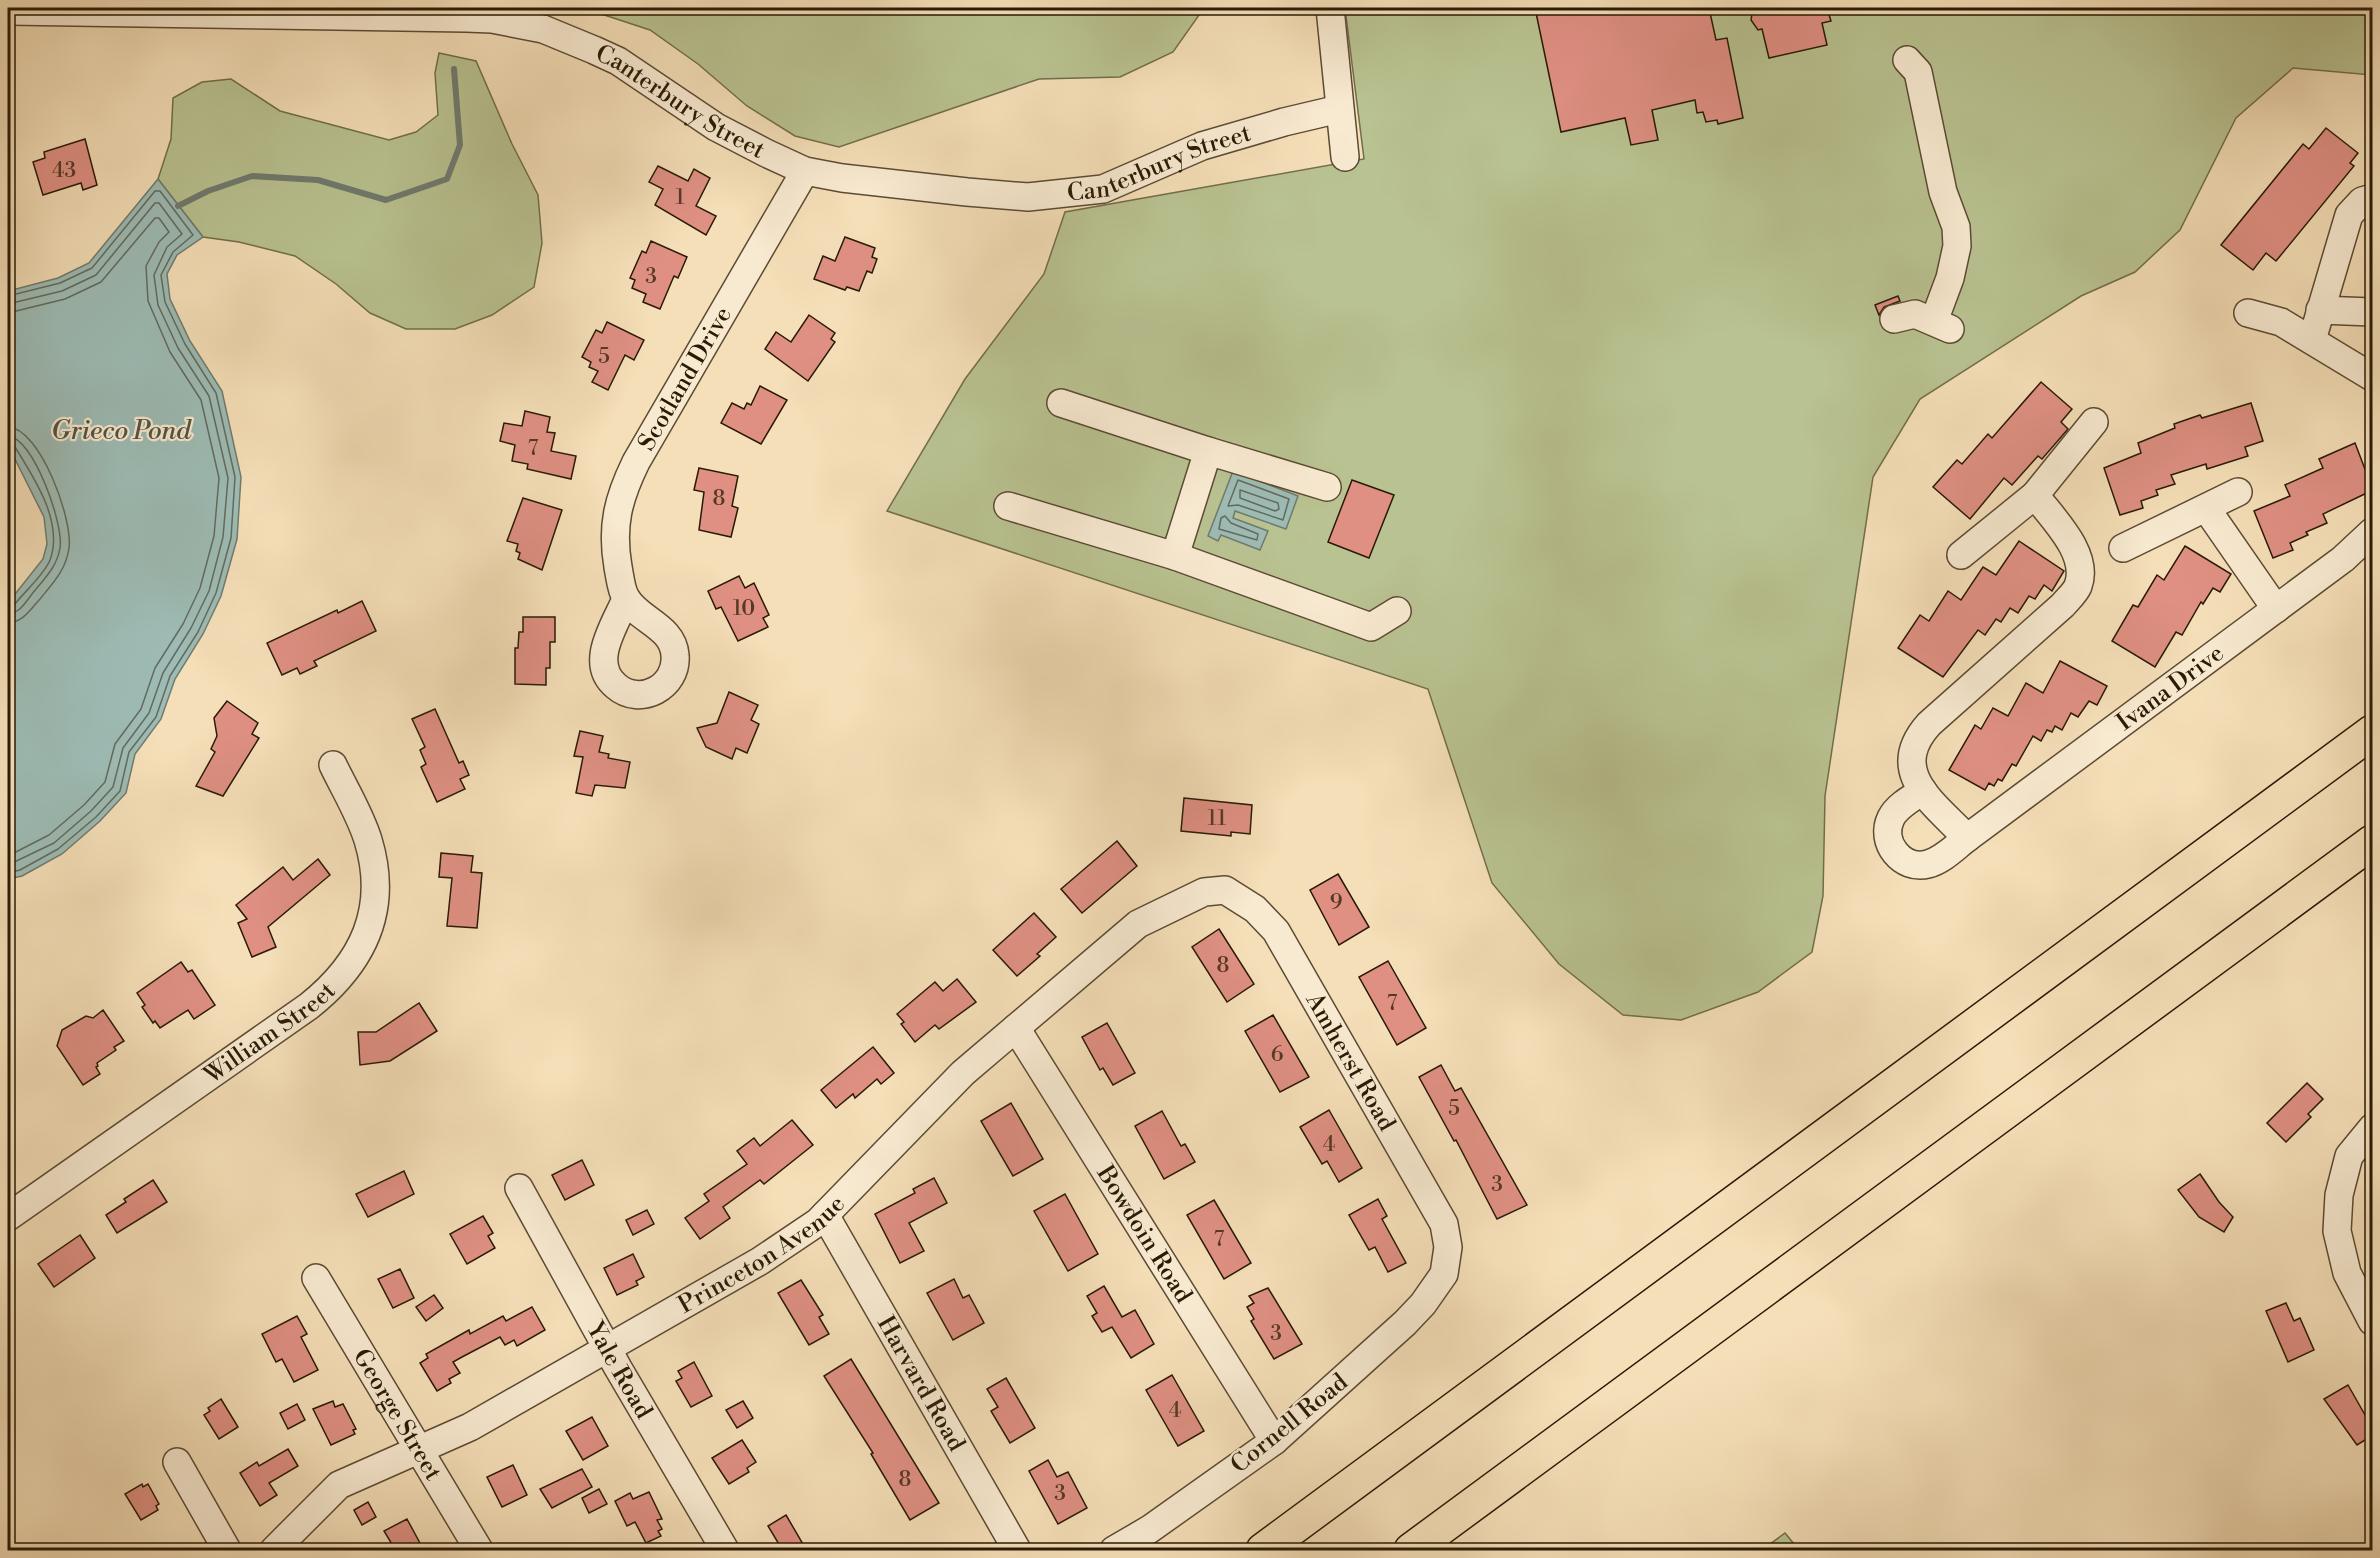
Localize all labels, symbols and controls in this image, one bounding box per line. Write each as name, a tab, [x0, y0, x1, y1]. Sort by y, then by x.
street label: Canterbury Street	[591, 39, 770, 166]
street label: Canterbury Street	[1066, 118, 1255, 209]
house number: 43	[52, 158, 76, 184]
house number: 1	[675, 185, 685, 211]
house number: 3	[645, 264, 657, 290]
street label: Scotland Drive	[632, 302, 739, 456]
house number: 5	[598, 344, 610, 370]
water label: Grieco Pond	[51, 415, 192, 447]
house number: 7	[528, 436, 539, 462]
house number: 8	[713, 486, 725, 512]
house number: 10	[733, 596, 755, 622]
street label: Ivana Drive	[2111, 639, 2230, 738]
house number: 11	[1208, 806, 1226, 832]
house number: 9	[1330, 890, 1342, 916]
house number: 8	[1217, 953, 1229, 979]
street label: William Street	[198, 976, 343, 1091]
street label: Amherst Road	[1298, 987, 1402, 1137]
house number: 7	[1387, 991, 1398, 1017]
house number: 6	[1271, 1042, 1284, 1068]
house number: 5	[1448, 1096, 1460, 1122]
house number: 4	[1323, 1132, 1335, 1158]
street label: Bowdoin Road	[1089, 1159, 1198, 1309]
house number: 3	[1491, 1172, 1503, 1198]
street label: Princeton Avenue	[673, 1190, 852, 1321]
house number: 7	[1214, 1227, 1225, 1253]
street label: Harvard Road	[870, 1311, 971, 1457]
street label: Yale Road	[579, 1315, 659, 1425]
house number: 3	[1270, 1321, 1282, 1347]
street label: George Street	[346, 1344, 448, 1487]
street label: Cornell Road	[1225, 1367, 1355, 1480]
house number: 4	[1169, 1398, 1181, 1424]
house number: 8	[899, 1467, 911, 1493]
house number: 3	[1054, 1481, 1066, 1507]

